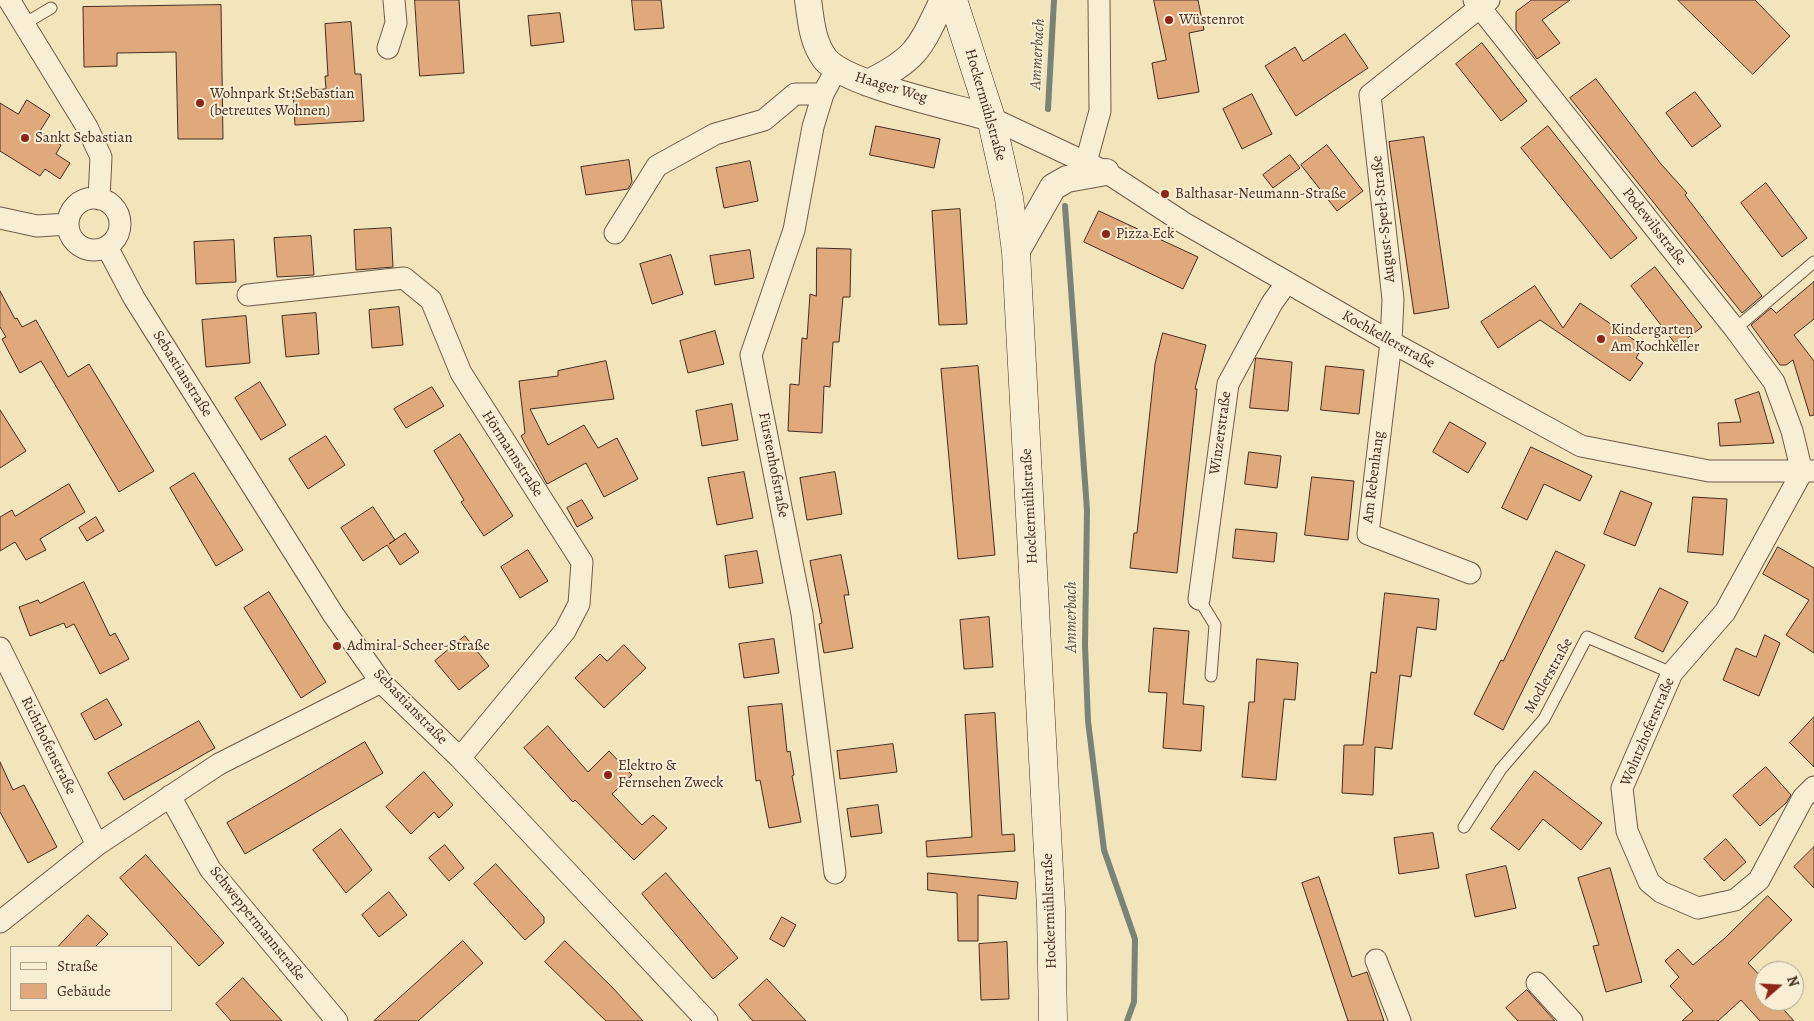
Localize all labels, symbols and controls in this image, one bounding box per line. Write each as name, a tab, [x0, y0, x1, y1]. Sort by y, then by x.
place label: Wüstenrot	[1179, 11, 1244, 29]
marker: Wüstenrot	[1163, 14, 1175, 26]
water label: Ammerbach	[1027, 18, 1049, 90]
street label: Hockermühlstraße	[960, 47, 1010, 163]
street label: Haager Weg	[853, 68, 929, 108]
place label: Wohnpark St.Sebastian (betreutes Wohnen)	[210, 85, 355, 120]
marker: Wohnpark St.Sebastian (betreutes Wohnen)	[194, 97, 206, 109]
place label: Sankt Sebastian	[35, 129, 133, 147]
marker: Sankt Sebastian	[19, 132, 31, 144]
street label: August-Sperl-Straße	[1368, 155, 1400, 283]
place label: Balthasar-Neumann-Straße	[1175, 185, 1346, 203]
street label: Podewilsstraße	[1618, 185, 1690, 269]
marker: Balthasar-Neumann-Straße	[1159, 188, 1171, 200]
place label: Pizza Eck	[1116, 225, 1174, 243]
marker: Pizza Eck	[1100, 228, 1112, 240]
street label: Kochkellerstraße	[1338, 307, 1438, 373]
place label: Kindergarten Am Kochkeller	[1611, 321, 1699, 356]
street label: Sebastianstraße	[148, 327, 216, 421]
marker: Kindergarten Am Kochkeller	[1595, 333, 1607, 345]
street label: Winzerstraße	[1206, 390, 1236, 476]
street label: Hörmannstraße	[477, 407, 547, 501]
street label: Fürstenhofstraße	[754, 411, 792, 519]
street label: Am Rebenhang	[1359, 430, 1389, 524]
street label: Hockermühlstraße	[1018, 448, 1042, 564]
water label: Ammerbach	[1062, 581, 1082, 653]
street label: Modlerstraße	[1521, 635, 1577, 717]
place label: Admiral-Scheer-Straße	[347, 637, 490, 655]
marker: Admiral-Scheer-Straße	[331, 640, 343, 652]
street label: Sebastianstraße	[369, 665, 451, 749]
street label: Wolntzhoferstraße	[1617, 675, 1679, 789]
street label: Richthofenstraße	[16, 694, 80, 798]
place label: Elektro & Fernsehen Zweck	[618, 757, 723, 792]
marker: Elektro & Fernsehen Zweck	[602, 769, 614, 781]
street label: Hockermühlstraße	[1039, 853, 1061, 969]
street label: Schweppermannstraße	[205, 863, 309, 985]
legend	[10, 946, 172, 1011]
text: Straße	[57, 956, 98, 976]
north arrow	[1754, 961, 1804, 1011]
text: N	[1782, 973, 1803, 989]
text: Gebäude	[57, 981, 111, 1001]

